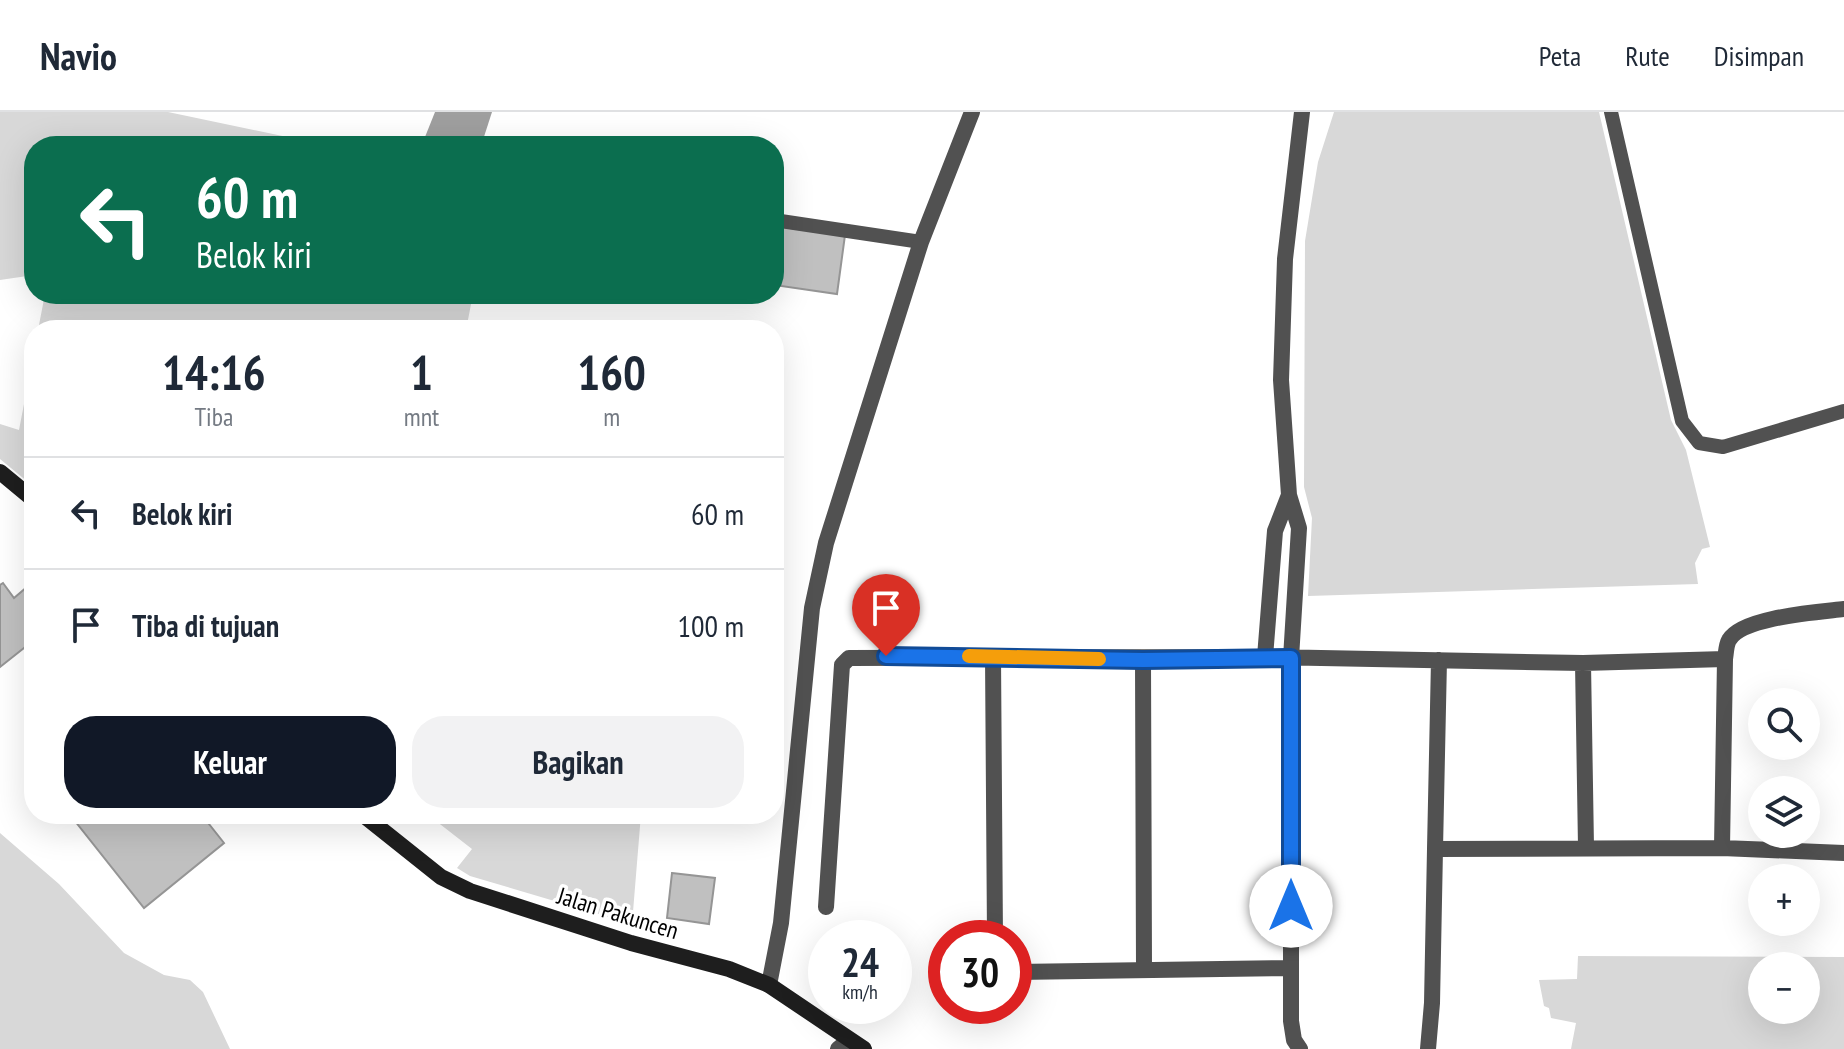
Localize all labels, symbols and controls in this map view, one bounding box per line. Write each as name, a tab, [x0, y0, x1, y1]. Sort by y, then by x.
text: Navio	[40, 31, 117, 80]
text: Peta	[1539, 37, 1581, 74]
text: Rute	[1625, 37, 1670, 74]
text: Disimpan	[1714, 37, 1804, 74]
text: 60 m	[196, 161, 298, 233]
icon: left	[64, 168, 168, 272]
text: Belok kiri	[196, 231, 312, 278]
text: 14:16	[162, 341, 266, 403]
text: 1	[410, 341, 433, 403]
text: 160	[577, 341, 646, 403]
text: Tiba	[194, 400, 233, 433]
text: mnt	[404, 400, 439, 433]
text: m	[603, 400, 620, 433]
icon: left	[64, 491, 108, 535]
text: Belok kiri	[132, 494, 233, 533]
text: 60 m	[691, 494, 744, 533]
pin	[852, 574, 920, 656]
icon: arrive	[864, 586, 908, 630]
icon: arrive	[64, 603, 108, 647]
text: Tiba di tujuan	[132, 606, 279, 645]
text: 100 m	[678, 606, 744, 645]
map controls	[1748, 688, 1820, 1024]
button: search	[1748, 688, 1820, 760]
button: Keluar	[64, 716, 396, 808]
button: Bagikan	[412, 716, 744, 808]
button: layers	[1748, 776, 1820, 848]
position arrow	[1249, 864, 1333, 948]
button: +	[1748, 864, 1820, 936]
street label: Jalan Pakuncen	[553, 880, 682, 946]
speed limit sign: 30	[928, 920, 1032, 1024]
text: 24	[841, 936, 879, 988]
button: −	[1748, 952, 1820, 1024]
text: km/h	[842, 979, 878, 1005]

